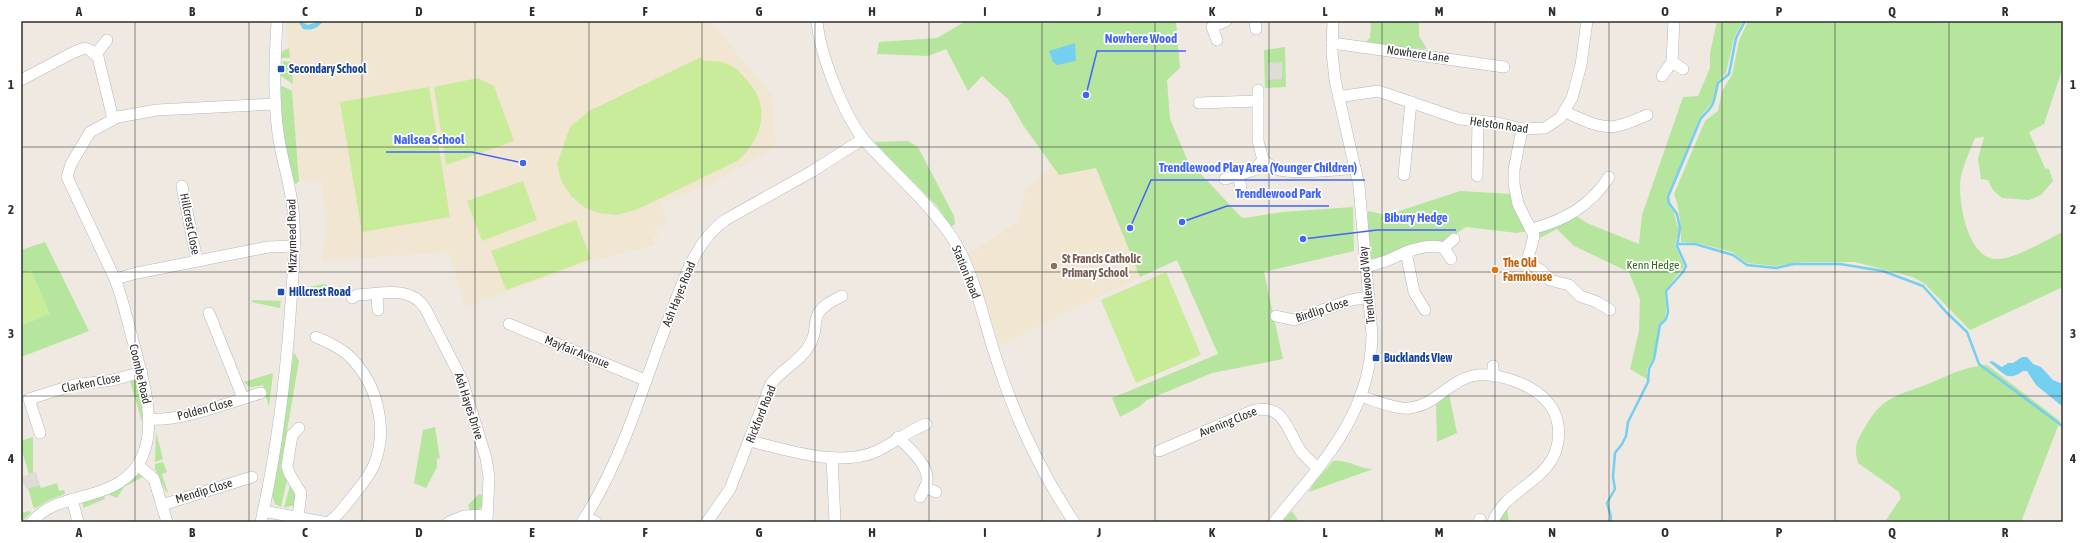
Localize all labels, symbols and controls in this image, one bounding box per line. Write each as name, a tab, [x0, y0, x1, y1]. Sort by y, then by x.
text: A	[75, 4, 83, 19]
text: B	[189, 4, 196, 19]
text: C	[302, 4, 308, 19]
text: D	[415, 4, 423, 19]
text: E	[529, 4, 535, 19]
text: F	[642, 4, 648, 19]
text: G	[756, 4, 763, 19]
text: H	[868, 4, 876, 19]
text: I	[983, 4, 987, 19]
text: J	[1096, 4, 1101, 19]
text: K	[1209, 4, 1216, 19]
text: L	[1322, 4, 1328, 19]
text: M	[1435, 4, 1444, 19]
text: N	[1548, 4, 1556, 19]
text: O	[1661, 4, 1669, 19]
text: P	[1776, 4, 1783, 19]
text: Q	[1888, 4, 1896, 19]
text: R	[2002, 4, 2009, 19]
callout: Nowhere Wood	[1097, 26, 1186, 51]
text: Nowhere Wood	[1105, 31, 1177, 46]
street label: Nowhere Lane	[1386, 43, 1450, 65]
place label: Secondary School	[289, 62, 367, 76]
marker: Secondary School	[276, 64, 286, 74]
text: 1	[8, 77, 14, 92]
text: 1	[2070, 77, 2076, 92]
street label: Helston Road	[1469, 114, 1529, 136]
callout: Nailsea School	[386, 127, 472, 152]
text: Nailsea School	[394, 132, 465, 147]
callout: Trendlewood Play Area (Younger Children)	[1151, 155, 1365, 180]
text: Trendlewood Play Area (Younger Children)	[1159, 160, 1357, 175]
callout: Trendlewood Park	[1227, 181, 1329, 206]
text: Trendlewood Park	[1235, 186, 1321, 201]
street label: Hillcrest Close	[177, 192, 203, 256]
street label: Mizzymead Road	[284, 199, 300, 273]
text: 2	[8, 202, 14, 217]
text: 2	[2070, 202, 2076, 217]
callout: Bibury Hedge	[1377, 205, 1456, 230]
text: Bibury Hedge	[1384, 210, 1448, 225]
street label: Station Road	[949, 243, 983, 301]
street label: Trendlewood Way	[1356, 245, 1378, 324]
place label: St Francis Catholic Primary School	[1062, 252, 1141, 280]
place label: The Old Farmhouse	[1503, 256, 1553, 284]
park label: Kenn Hedge	[1627, 258, 1679, 272]
street label: Ash Hayes Road	[660, 259, 698, 329]
marker: St Francis Catholic Primary School	[1049, 261, 1059, 271]
marker: The Old Farmhouse	[1490, 265, 1500, 275]
place label: Hillcrest Road	[289, 285, 351, 299]
marker: Hillcrest Road	[276, 287, 286, 297]
street label: Birdlip Close	[1294, 295, 1350, 325]
text: 3	[8, 326, 14, 341]
text: 3	[2070, 326, 2076, 341]
street label: Mayfair Avenue	[543, 333, 611, 371]
street label: Coombe Road	[126, 343, 154, 405]
place label: Bucklands View	[1384, 351, 1453, 365]
marker: Bucklands View	[1371, 353, 1381, 363]
street label: Clarken Close	[60, 370, 122, 396]
street label: Ash Hayes Drive	[452, 371, 486, 441]
street label: Rickford Road	[743, 383, 779, 445]
street label: Polden Close	[176, 395, 234, 423]
street label: Avening Close	[1197, 404, 1259, 440]
text: 4	[7, 451, 14, 466]
text: 4	[2069, 451, 2076, 466]
street label: Mendip Close	[174, 476, 234, 506]
text: A	[75, 525, 83, 540]
text: B	[189, 525, 196, 540]
text: C	[302, 525, 308, 540]
text: D	[415, 525, 423, 540]
text: E	[529, 525, 535, 540]
text: F	[642, 525, 648, 540]
text: G	[756, 525, 763, 540]
text: H	[868, 525, 876, 540]
text: I	[983, 525, 987, 540]
text: J	[1096, 525, 1101, 540]
text: K	[1209, 525, 1216, 540]
text: L	[1322, 525, 1328, 540]
text: M	[1435, 525, 1444, 540]
text: N	[1548, 525, 1556, 540]
text: O	[1661, 525, 1669, 540]
text: P	[1776, 525, 1783, 540]
text: Q	[1888, 525, 1896, 540]
text: R	[2002, 525, 2009, 540]

